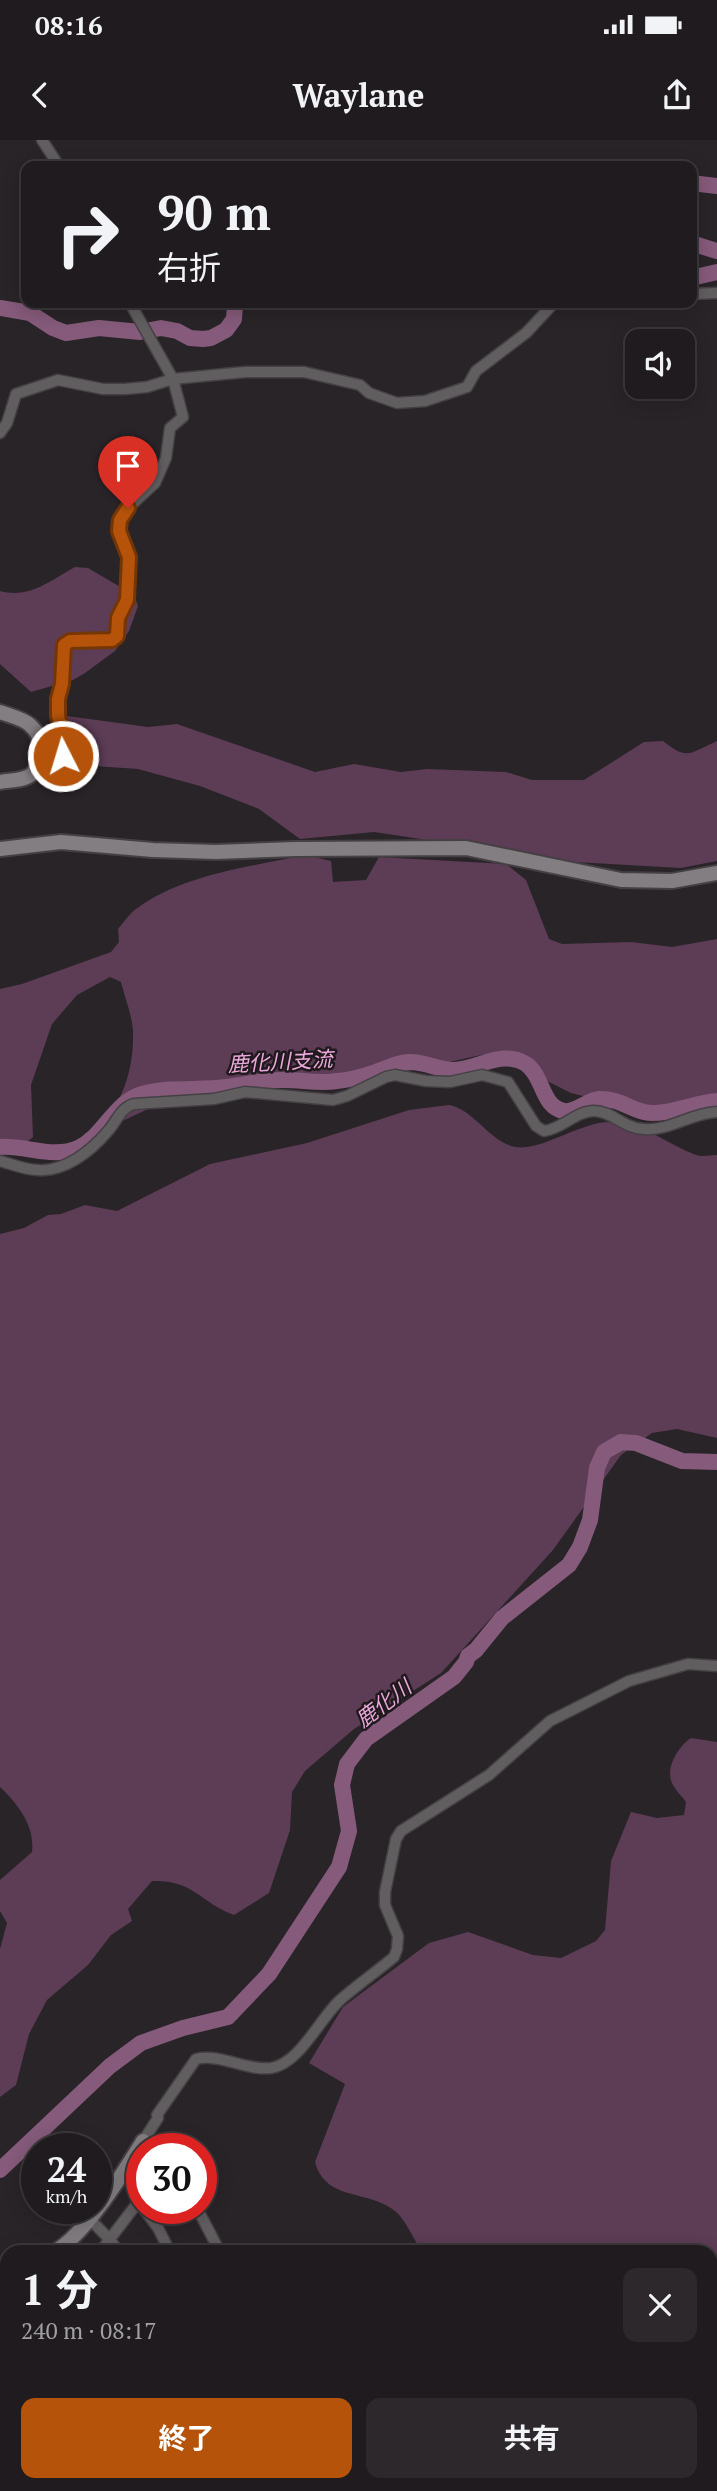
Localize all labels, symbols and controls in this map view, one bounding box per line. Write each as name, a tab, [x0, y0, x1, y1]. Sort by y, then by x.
text: 08:16	[35, 8, 103, 42]
text: Waylane	[293, 74, 424, 116]
icon: back	[21, 76, 59, 114]
icon: share	[658, 76, 696, 114]
text: 90 m	[157, 179, 271, 244]
icon: right	[42, 189, 133, 280]
text: 右折	[157, 246, 221, 288]
map controls	[625, 329, 695, 399]
button: sound	[625, 329, 695, 399]
pin	[98, 436, 158, 508]
icon: arrive	[109, 447, 147, 485]
position arrow	[26, 719, 100, 793]
water label: 鹿化川支流	[227, 1044, 336, 1078]
water label: 鹿化川	[349, 1672, 418, 1733]
speed limit sign: 30	[126, 2133, 217, 2224]
text: 24	[47, 2146, 86, 2192]
text: km/h	[46, 2184, 87, 2208]
text: 1 分	[21, 2261, 98, 2317]
button: close	[623, 2268, 697, 2342]
text: 240 m · 08:17	[21, 2315, 156, 2346]
button: 終了	[21, 2398, 352, 2478]
button: 共有	[366, 2398, 697, 2478]

